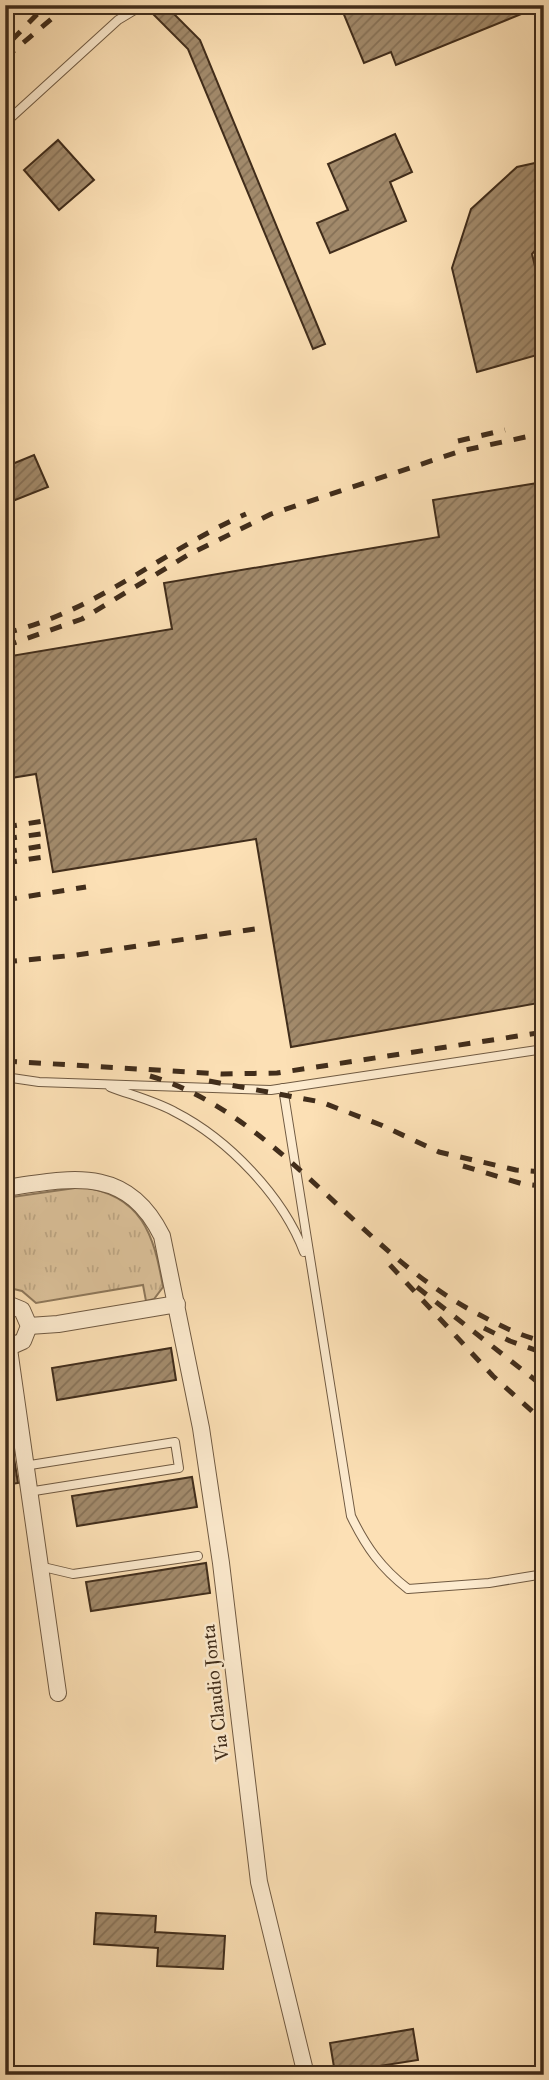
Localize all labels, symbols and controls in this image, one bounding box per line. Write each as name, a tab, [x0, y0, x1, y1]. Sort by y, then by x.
street label: Via Claudio Jonta	[196, 1622, 235, 1763]

